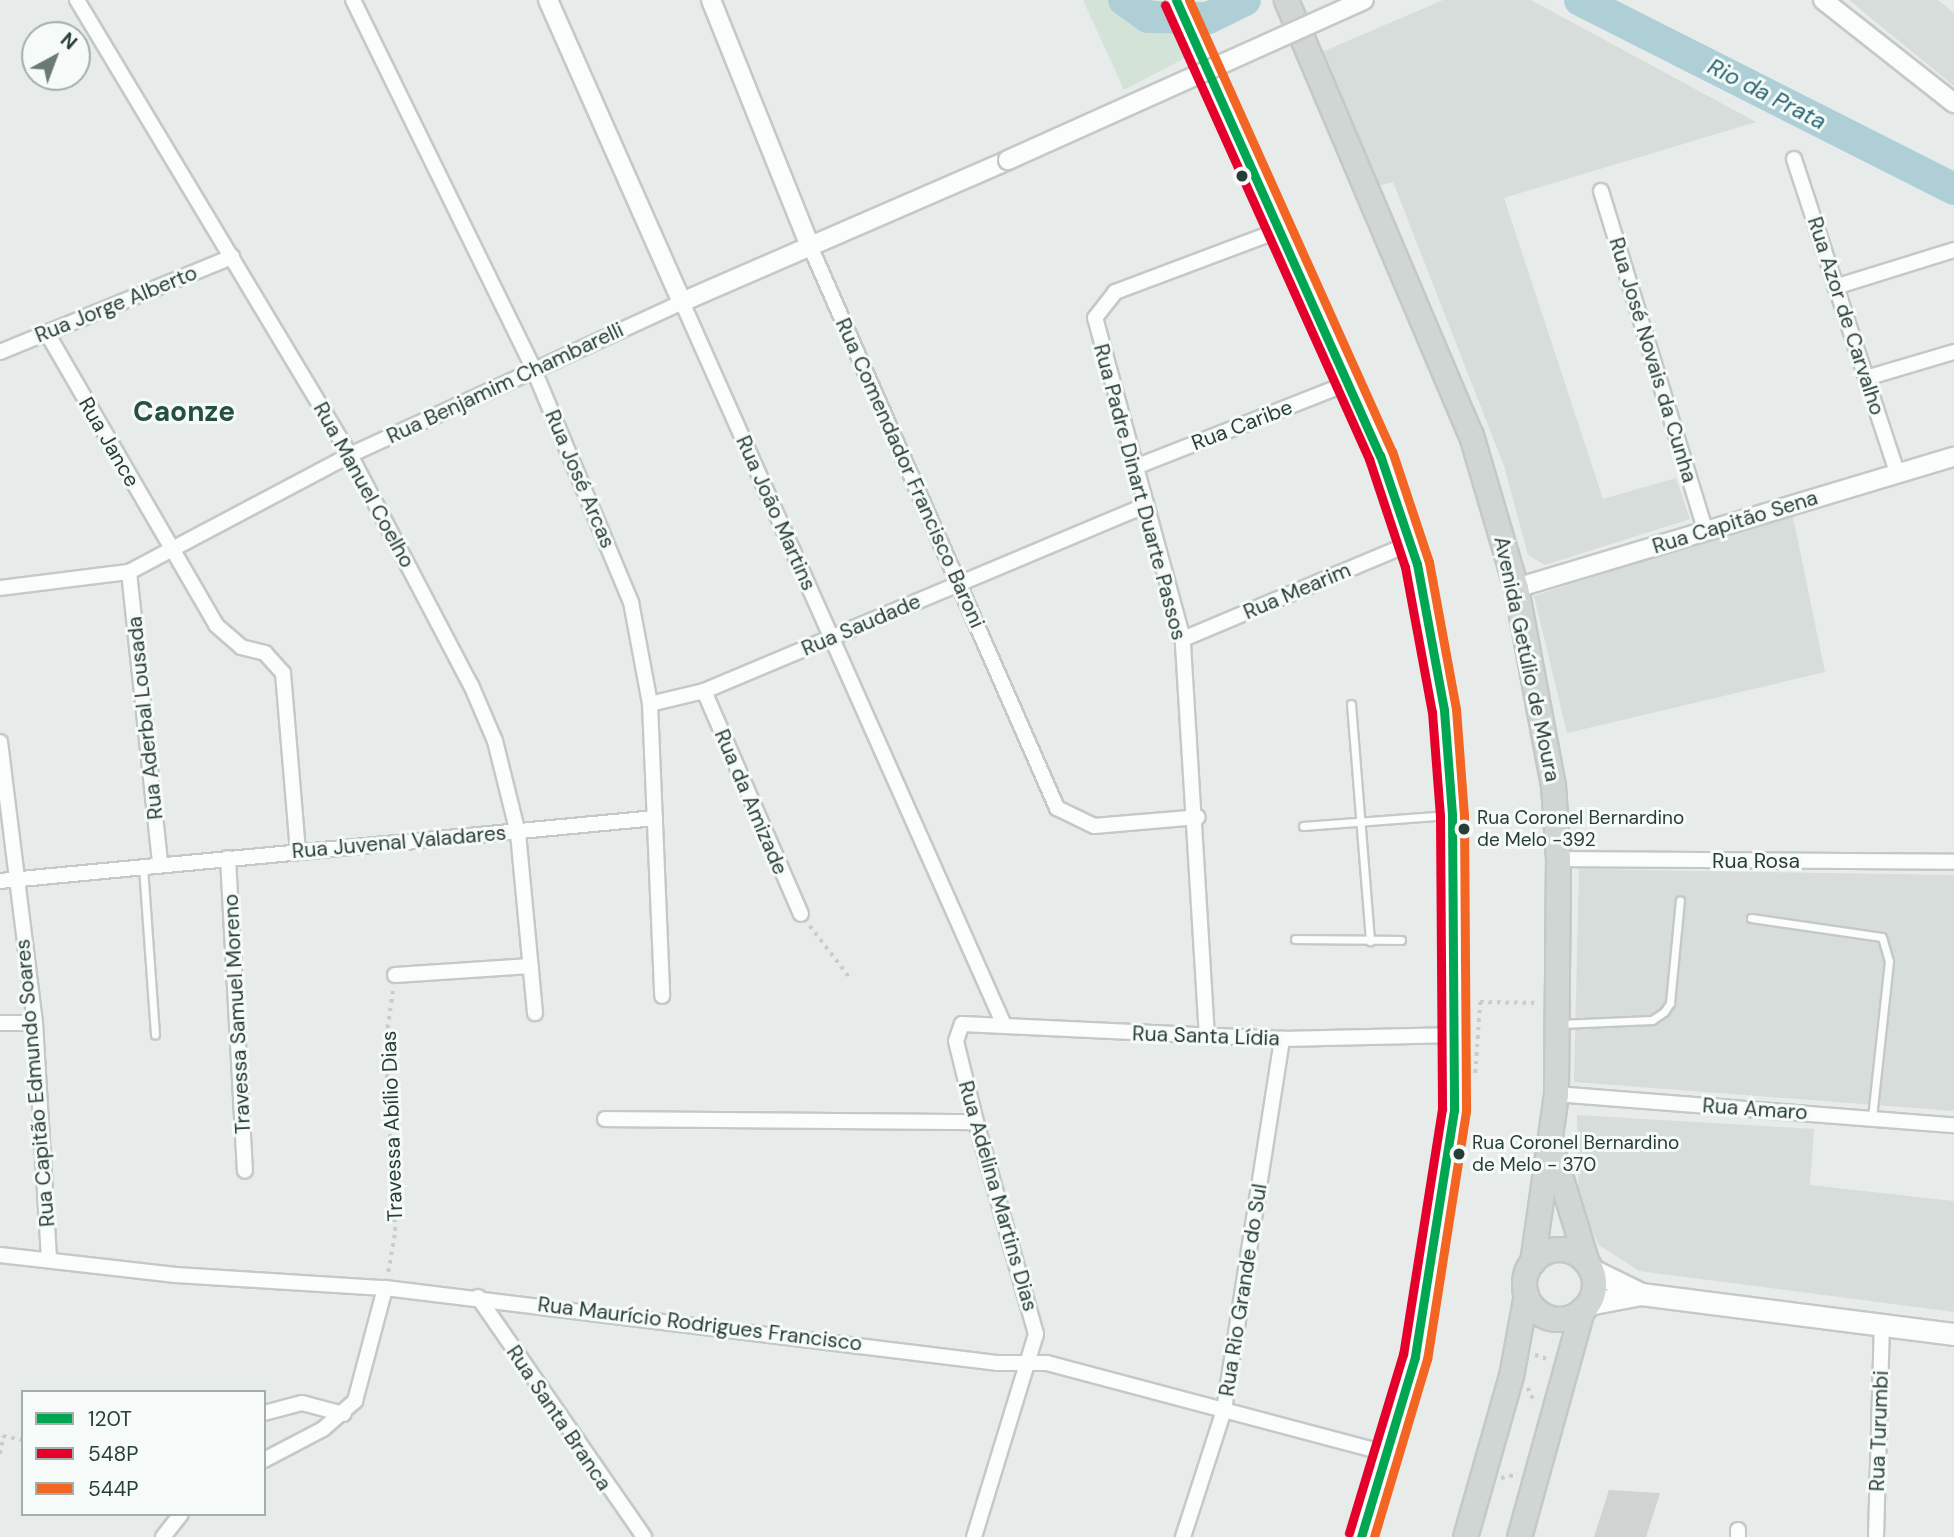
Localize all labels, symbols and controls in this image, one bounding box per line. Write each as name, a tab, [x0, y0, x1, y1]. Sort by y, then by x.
north arrow	[21, 21, 91, 91]
text: N	[55, 27, 82, 55]
water label: Rio da Prata	[1703, 52, 1831, 136]
unlabelled marker	[1235, 169, 1249, 183]
street label: Rua Azor de Carvalho	[1802, 214, 1890, 418]
street label: Rua José Novais da Cunha	[1604, 234, 1702, 486]
street label: Rua Jorge Alberto	[31, 260, 201, 348]
street label: Rua Comendador Francisco Baroni	[830, 314, 990, 632]
street label: Rua Benjamim Chambarelli	[383, 317, 627, 449]
street label: Rua Padre Dinart Duarte Passos	[1088, 341, 1192, 643]
street label: Rua Jance	[73, 393, 145, 491]
street label: Rua Caribe	[1188, 394, 1296, 456]
district label: Caonze	[133, 395, 235, 429]
street label: Rua Manuel Coelho	[308, 398, 420, 572]
street label: Rua José Arcas	[540, 406, 620, 552]
street label: Rua João Martins	[731, 432, 821, 594]
street label: Rua Capitão Sena	[1649, 485, 1821, 559]
street label: Avenida Getúlio de Moura	[1489, 534, 1565, 784]
street label: Rua Mearim	[1240, 557, 1354, 625]
street label: Rua Saudade	[798, 589, 924, 661]
street label: Rua Aderbal Lousada	[122, 615, 168, 821]
street label: Rua da Amizade	[709, 725, 793, 879]
place label: Rua Coronel Bernardino de Melo -392	[1477, 807, 1684, 851]
street label: Rua Juvenal Valadares	[291, 820, 507, 864]
marker: Rua Coronel Bernardino de Melo -392	[1457, 822, 1471, 836]
street label: Rua Rosa	[1712, 848, 1800, 874]
street label: Travessa Samuel Moreno	[218, 893, 256, 1135]
street label: Rua Capitão Edmundo Soares	[10, 938, 60, 1228]
street label: Rua Santa Lídia	[1132, 1021, 1280, 1051]
street label: Travessa Abílio Dias	[376, 1030, 408, 1222]
street label: Rua Adelina Martins Dias	[953, 1078, 1043, 1314]
street label: Rua Amaro	[1702, 1093, 1808, 1125]
place label: Rua Coronel Bernardino de Melo - 370	[1472, 1132, 1679, 1176]
marker: Rua Coronel Bernardino de Melo - 370	[1452, 1147, 1466, 1161]
street label: Rua Rio Grande do Sul	[1214, 1182, 1272, 1398]
street label: Rua Maurício Rodrigues Francisco	[536, 1292, 864, 1356]
street label: Rua Santa Branca	[501, 1341, 617, 1495]
street label: Rua Turumbi	[1864, 1370, 1894, 1492]
legend	[21, 1390, 266, 1516]
text: 120T	[88, 1405, 132, 1433]
text: 548P	[88, 1440, 139, 1468]
text: 544P	[88, 1475, 138, 1503]

